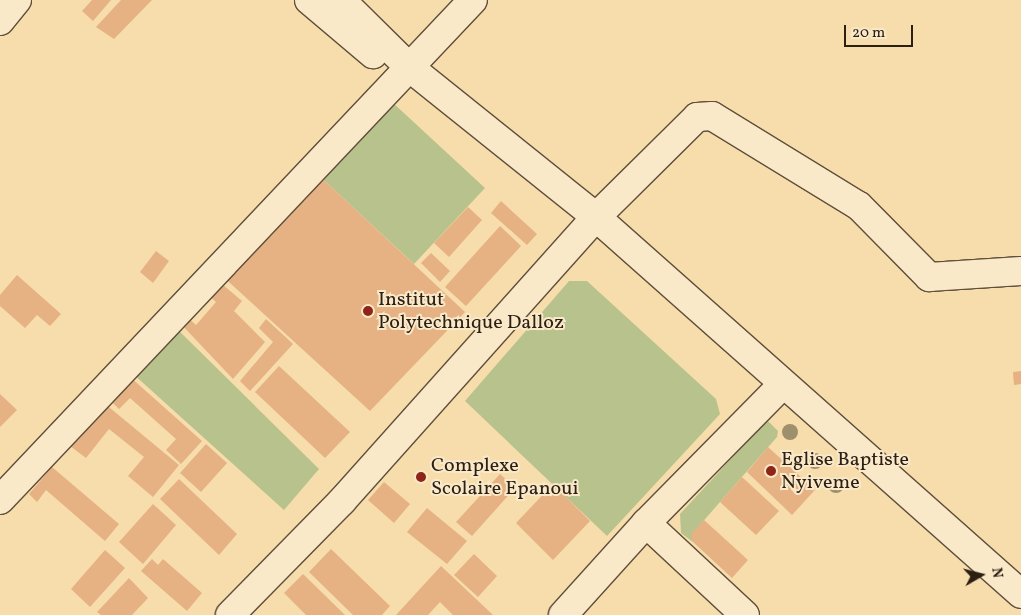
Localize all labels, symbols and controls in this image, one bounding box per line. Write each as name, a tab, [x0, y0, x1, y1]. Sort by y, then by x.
scale bar	[846, 15, 915, 47]
text: 20 m	[852, 23, 885, 44]
place label: Institut Polytechnique Dalloz	[378, 288, 564, 335]
marker: Institut Polytechnique Dalloz	[362, 305, 374, 317]
place label: Eglise Baptiste Nyiveme	[781, 448, 909, 495]
place label: Complexe Scolaire Epanoui	[431, 454, 579, 501]
marker: Eglise Baptiste Nyiveme	[765, 465, 777, 477]
marker: Complexe Scolaire Epanoui	[415, 471, 427, 483]
north arrow	[956, 550, 1006, 600]
text: N	[986, 566, 1006, 579]

